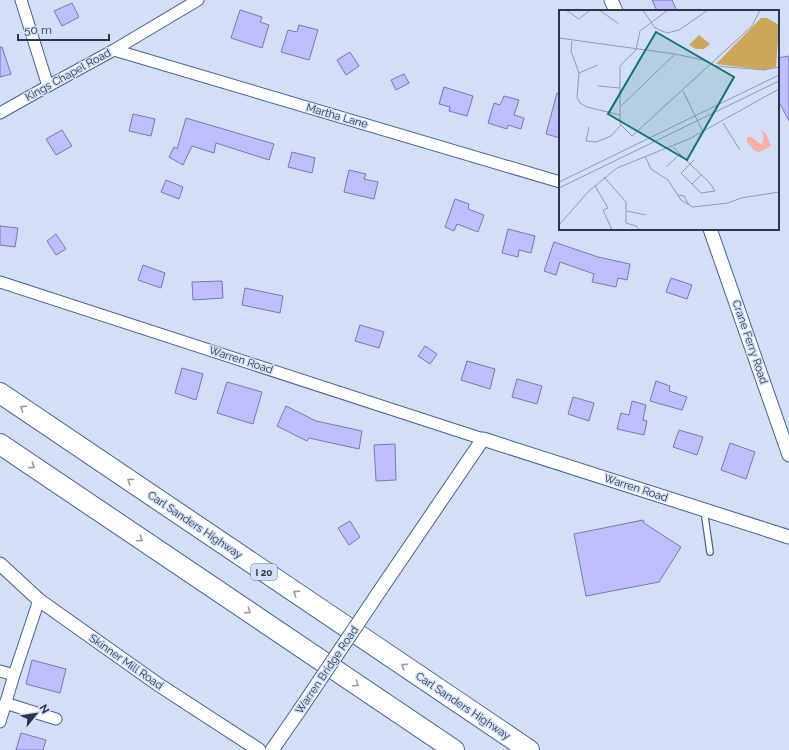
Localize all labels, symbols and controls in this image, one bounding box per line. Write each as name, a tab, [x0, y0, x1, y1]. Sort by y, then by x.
inset map	[559, 10, 779, 230]
scale bar	[18, 16, 109, 42]
text: 50 m	[24, 23, 52, 37]
street label: Kings Chapel Road	[23, 46, 113, 104]
street label: Martha Lane	[305, 101, 370, 131]
street label: Crane Ferry Road	[729, 298, 771, 386]
street label: Warren Road	[207, 344, 275, 377]
one-way arrow	[20, 406, 27, 413]
one-way arrow	[28, 461, 35, 468]
street label: Warren Road	[602, 472, 670, 505]
one-way arrow	[128, 479, 135, 486]
street label: Carl Sanders Highway	[145, 488, 245, 562]
one-way arrow	[136, 534, 143, 542]
road number: I 20	[251, 564, 277, 580]
one-way arrow	[293, 590, 300, 598]
one-way arrow	[244, 607, 251, 614]
street label: Warren Bridge Road	[293, 624, 361, 716]
street label: Skinner Mill Road	[86, 632, 166, 693]
one-way arrow	[401, 663, 408, 671]
street label: Carl Sanders Highway	[413, 669, 513, 743]
one-way arrow	[351, 679, 358, 686]
north arrow	[16, 694, 56, 734]
text: N	[36, 702, 52, 716]

